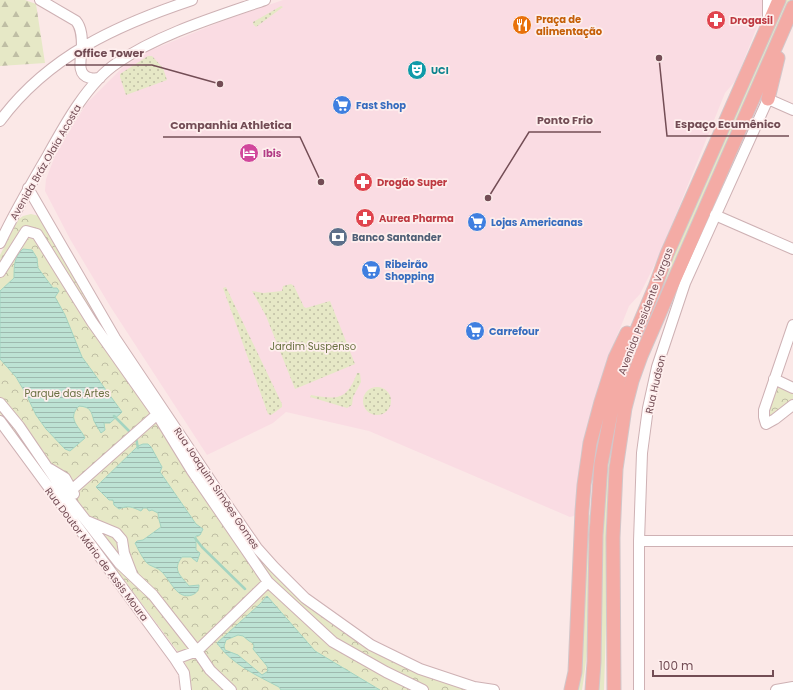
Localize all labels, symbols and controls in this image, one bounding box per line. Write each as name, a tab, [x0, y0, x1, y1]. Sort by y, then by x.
pharmacy icon: Drogasil	[705, 9, 727, 31]
place label: Praça de alimentação	[536, 12, 603, 39]
place label: Drogasil	[730, 13, 773, 28]
restaurant icon: Praça de alimentação	[511, 14, 533, 36]
callout: Office Tower	[66, 42, 152, 65]
text: Office Tower	[74, 45, 144, 61]
theatre icon: UCI	[406, 59, 428, 81]
place label: UCI	[431, 63, 449, 78]
supermarket icon: Fast Shop	[331, 94, 353, 116]
place label: Fast Shop	[356, 98, 406, 113]
street label: Avenida Bráz Olaia Acosta	[6, 102, 85, 223]
callout: Ponto Frio	[529, 109, 601, 132]
text: Ponto Frio	[537, 112, 593, 128]
callout: Espaço Ecumênico	[667, 113, 789, 136]
callout: Companhia Athletica	[163, 114, 300, 137]
text: Espaço Ecumênico	[675, 116, 781, 132]
text: Companhia Athletica	[170, 117, 292, 133]
hotel icon: Ibis	[238, 142, 260, 164]
place label: Ibis	[263, 146, 282, 161]
pharmacy icon: Drogão Super	[352, 171, 374, 193]
place label: Drogão Super	[377, 175, 448, 190]
pharmacy icon: Aurea Pharma	[354, 207, 376, 229]
place label: Aurea Pharma	[379, 211, 454, 226]
supermarket icon: Lojas Americanas	[466, 211, 488, 233]
place label: Lojas Americanas	[491, 215, 583, 230]
bank icon: Banco Santander	[327, 226, 349, 248]
place label: Banco Santander	[352, 230, 442, 245]
street label: Avenida Presidente Vargas	[614, 246, 677, 377]
place label: Ribeirão Shopping	[385, 257, 435, 284]
supermarket icon: Ribeirão Shopping	[360, 259, 382, 281]
supermarket icon: Carrefour	[464, 320, 486, 342]
place label: Carrefour	[489, 324, 540, 339]
park label: Jardim Suspenso	[270, 339, 356, 354]
street label: Rua Hudson	[641, 353, 670, 415]
park label: Parque das Artes	[24, 386, 110, 401]
street label: Rua Joaquim Simões Gomes	[170, 424, 263, 552]
street label: Rua Doutor Mário de Assis Moura	[41, 484, 152, 624]
scale bar	[653, 652, 773, 678]
text: 100 m	[659, 657, 693, 674]

